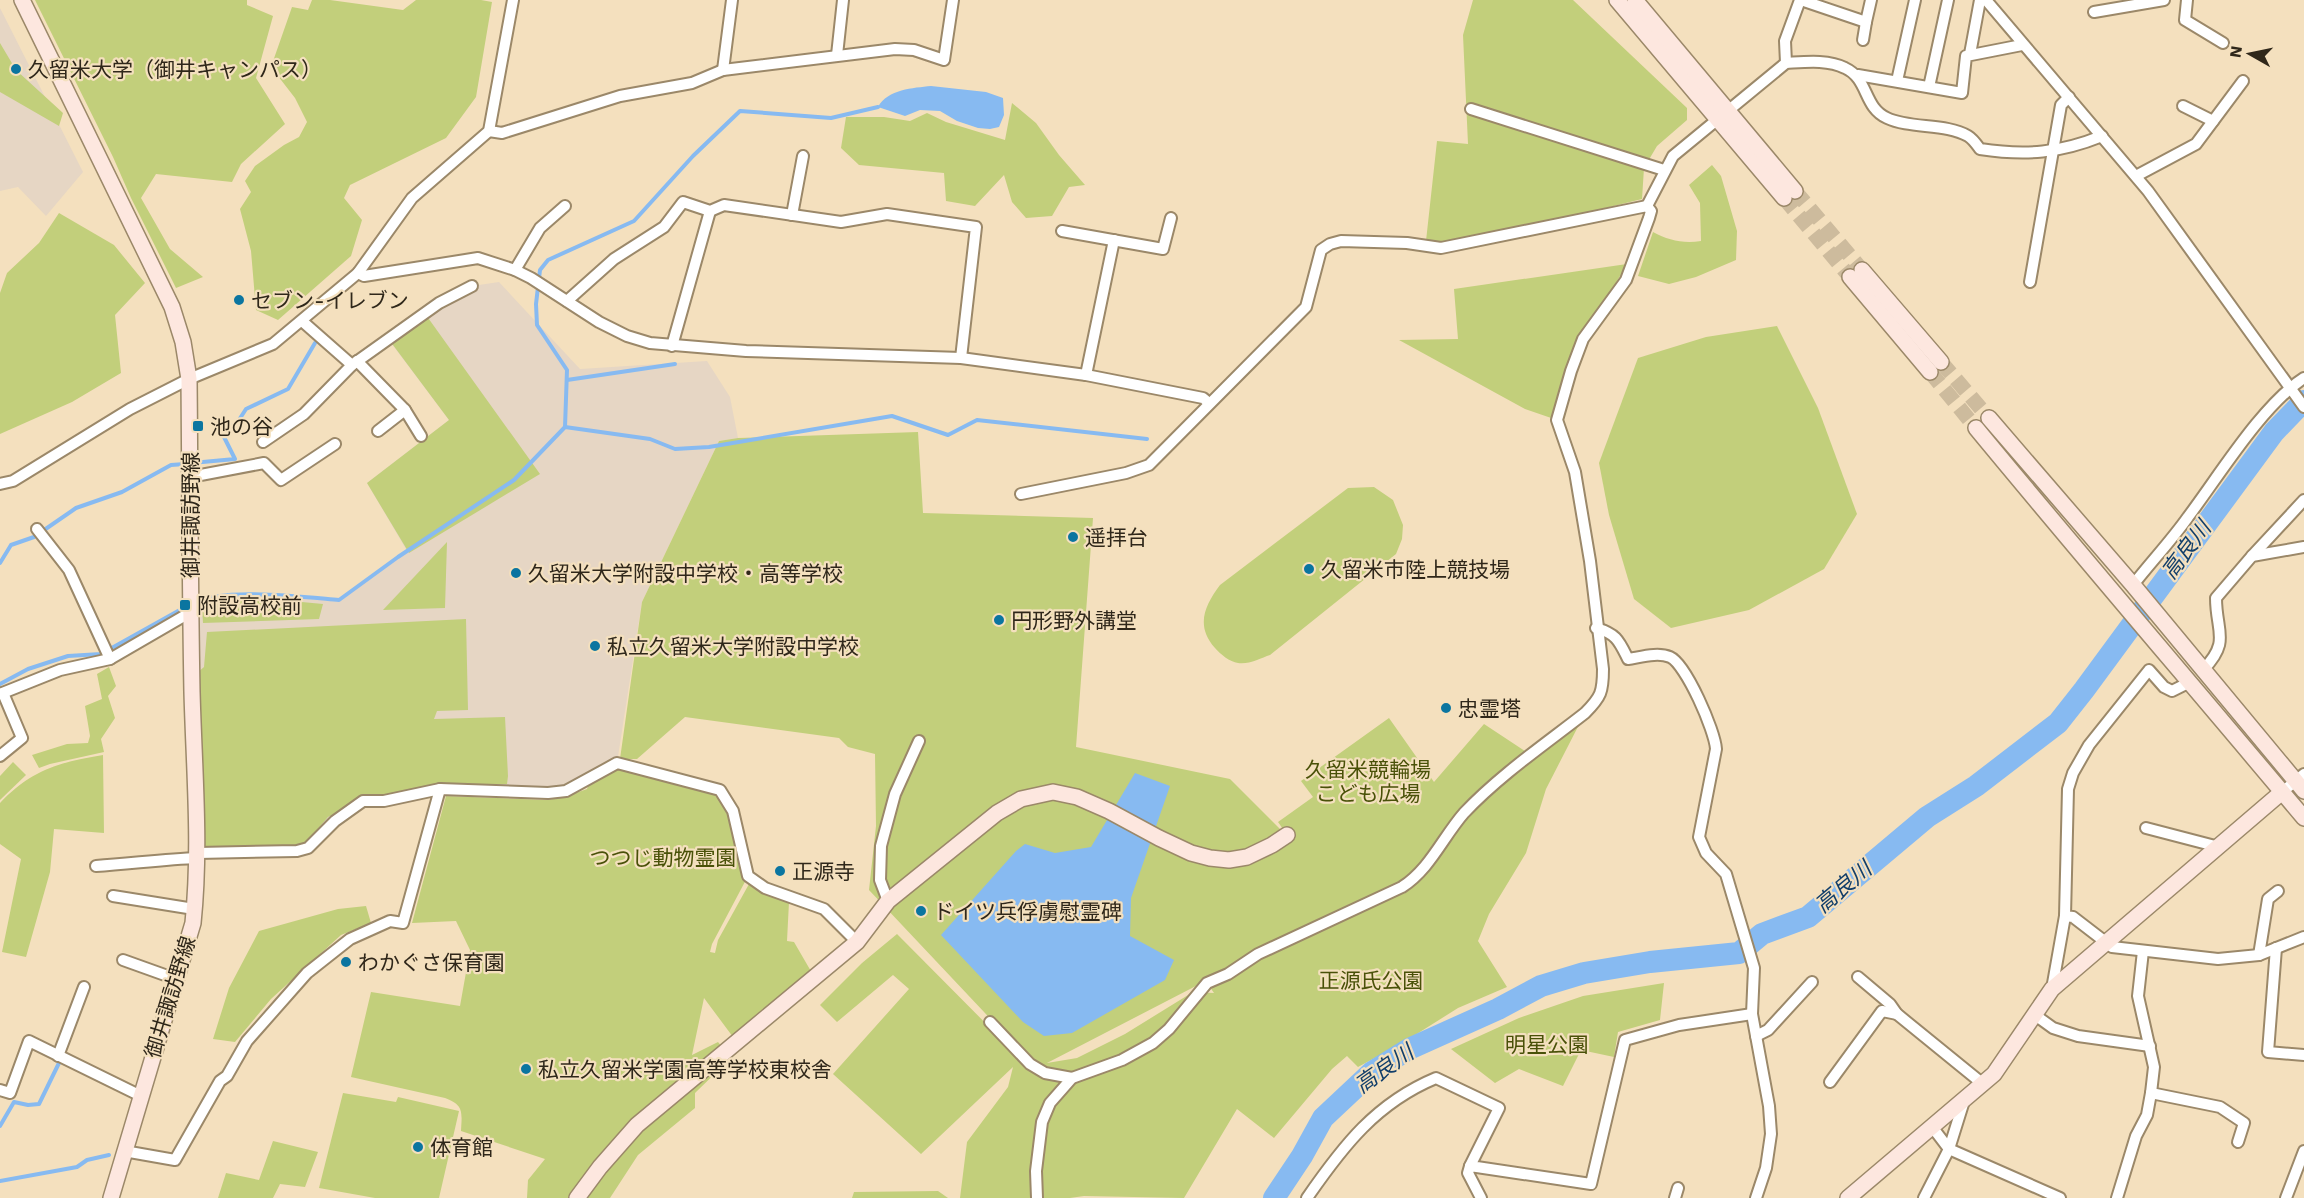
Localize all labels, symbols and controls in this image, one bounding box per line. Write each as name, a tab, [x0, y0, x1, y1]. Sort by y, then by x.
north arrow	[2220, 24, 2280, 84]
text: N	[2225, 44, 2246, 59]
place label: 久留米大学（御井キャンパス）	[28, 57, 322, 82]
marker: 久留米大学（御井キャンパス）	[9, 62, 23, 76]
place label: セブン-イレブン	[251, 288, 409, 313]
marker: セブン-イレブン	[232, 293, 246, 307]
place label: 池の谷	[210, 414, 273, 439]
marker: 池の谷	[191, 419, 205, 433]
street label: 御井諏訪野線	[178, 452, 203, 578]
water label: 高良川	[2156, 515, 2217, 584]
place label: 遥拝台	[1085, 525, 1148, 550]
marker: 遥拝台	[1066, 530, 1080, 544]
place label: 久留米市陸上競技場	[1321, 557, 1510, 582]
place label: 久留米大学附設中学校・高等学校	[528, 561, 843, 586]
marker: 久留米市陸上競技場	[1302, 562, 1316, 576]
marker: 久留米大学附設中学校・高等学校	[509, 566, 523, 580]
place label: 附設高校前	[197, 593, 302, 618]
marker: 附設高校前	[178, 598, 192, 612]
place label: 円形野外講堂	[1011, 608, 1137, 633]
marker: 円形野外講堂	[992, 613, 1006, 627]
place label: 私立久留米大学附設中学校	[607, 634, 859, 659]
marker: 私立久留米大学附設中学校	[588, 639, 602, 653]
place label: 忠霊塔	[1458, 696, 1521, 721]
marker: 忠霊塔	[1439, 701, 1453, 715]
park label: 久留米競輪場 こども広場	[1305, 757, 1431, 806]
park label: つつじ動物霊園	[590, 845, 737, 870]
water label: 高良川	[1810, 855, 1878, 918]
place label: 正源寺	[792, 859, 855, 884]
marker: 正源寺	[773, 864, 787, 878]
place label: ドイツ兵俘虜慰霊碑	[933, 899, 1122, 924]
marker: ドイツ兵俘虜慰霊碑	[914, 904, 928, 918]
street label: 御井諏訪野線	[140, 933, 200, 1061]
place label: わかぐさ保育園	[358, 950, 505, 975]
marker: わかぐさ保育園	[339, 955, 353, 969]
park label: 正源氏公園	[1319, 968, 1424, 993]
park label: 明星公園	[1505, 1032, 1589, 1057]
water label: 高良川	[1350, 1039, 1420, 1098]
place label: 私立久留米学園高等学校東校舎	[538, 1057, 832, 1082]
marker: 私立久留米学園高等学校東校舎	[519, 1062, 533, 1076]
place label: 体育館	[430, 1135, 493, 1160]
marker: 体育館	[411, 1140, 425, 1154]

